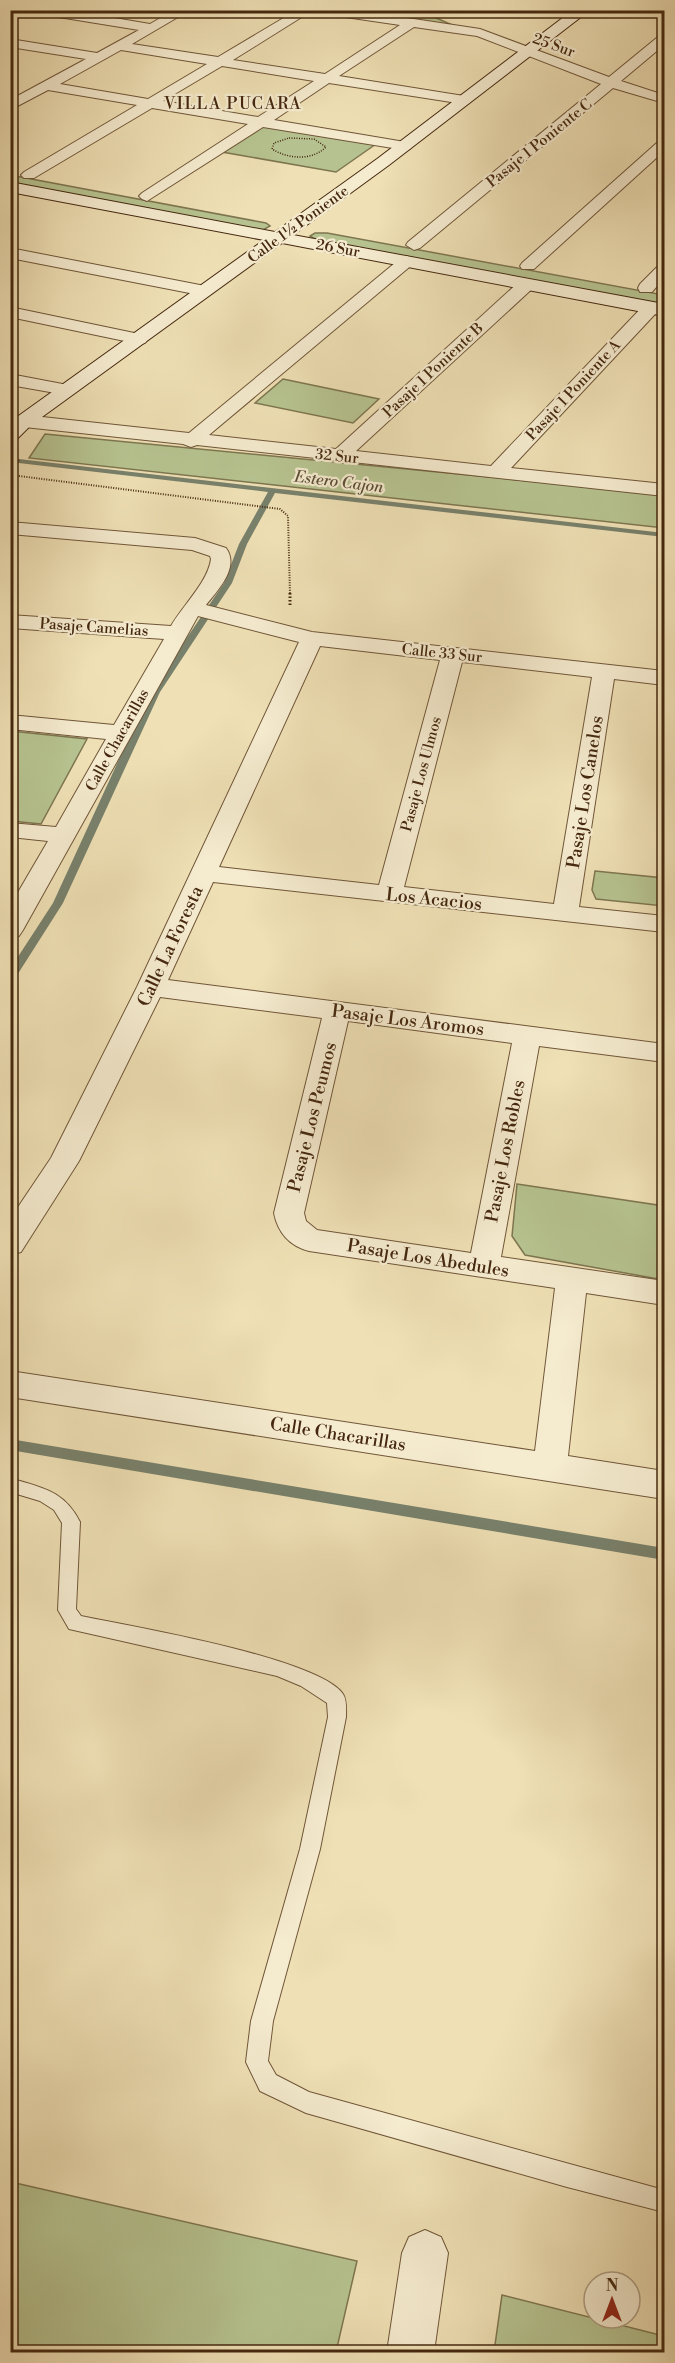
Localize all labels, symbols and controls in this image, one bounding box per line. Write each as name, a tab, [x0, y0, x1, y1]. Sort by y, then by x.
street label: 25 Sur	[530, 29, 578, 62]
district label: VILLA PUCARA	[163, 94, 302, 114]
street label: Pasaje 1 Poniente C	[483, 95, 596, 192]
street label: Calle 1½ Poniente	[244, 181, 353, 267]
street label: 26 Sur	[314, 235, 362, 262]
street label: Pasaje 1 Poniente B	[379, 319, 488, 422]
street label: Pasaje 1 Poniente A	[522, 336, 625, 445]
street label: 32 Sur	[314, 445, 360, 468]
water label: Estero Cajon	[292, 467, 385, 497]
street label: Pasaje Camelias	[39, 614, 149, 641]
street label: Calle 33 Sur	[401, 640, 484, 667]
street label: Calle Chacarillas	[81, 686, 153, 795]
street label: Pasaje Los Ulmos	[397, 714, 446, 834]
street label: Pasaje Los Canelos	[562, 714, 609, 870]
street label: Calle La Foresta	[132, 881, 209, 1010]
street label: Los Acacios	[385, 883, 483, 916]
street label: Pasaje Los Aromos	[330, 1000, 486, 1041]
street label: Pasaje Los Peumos	[283, 1040, 342, 1195]
street label: Pasaje Los Robles	[480, 1078, 531, 1224]
street label: Pasaje Los Abedules	[345, 1234, 511, 1283]
street label: Calle Chacarillas	[268, 1412, 408, 1457]
north arrow	[582, 2270, 642, 2330]
text: N	[606, 2276, 619, 2296]

